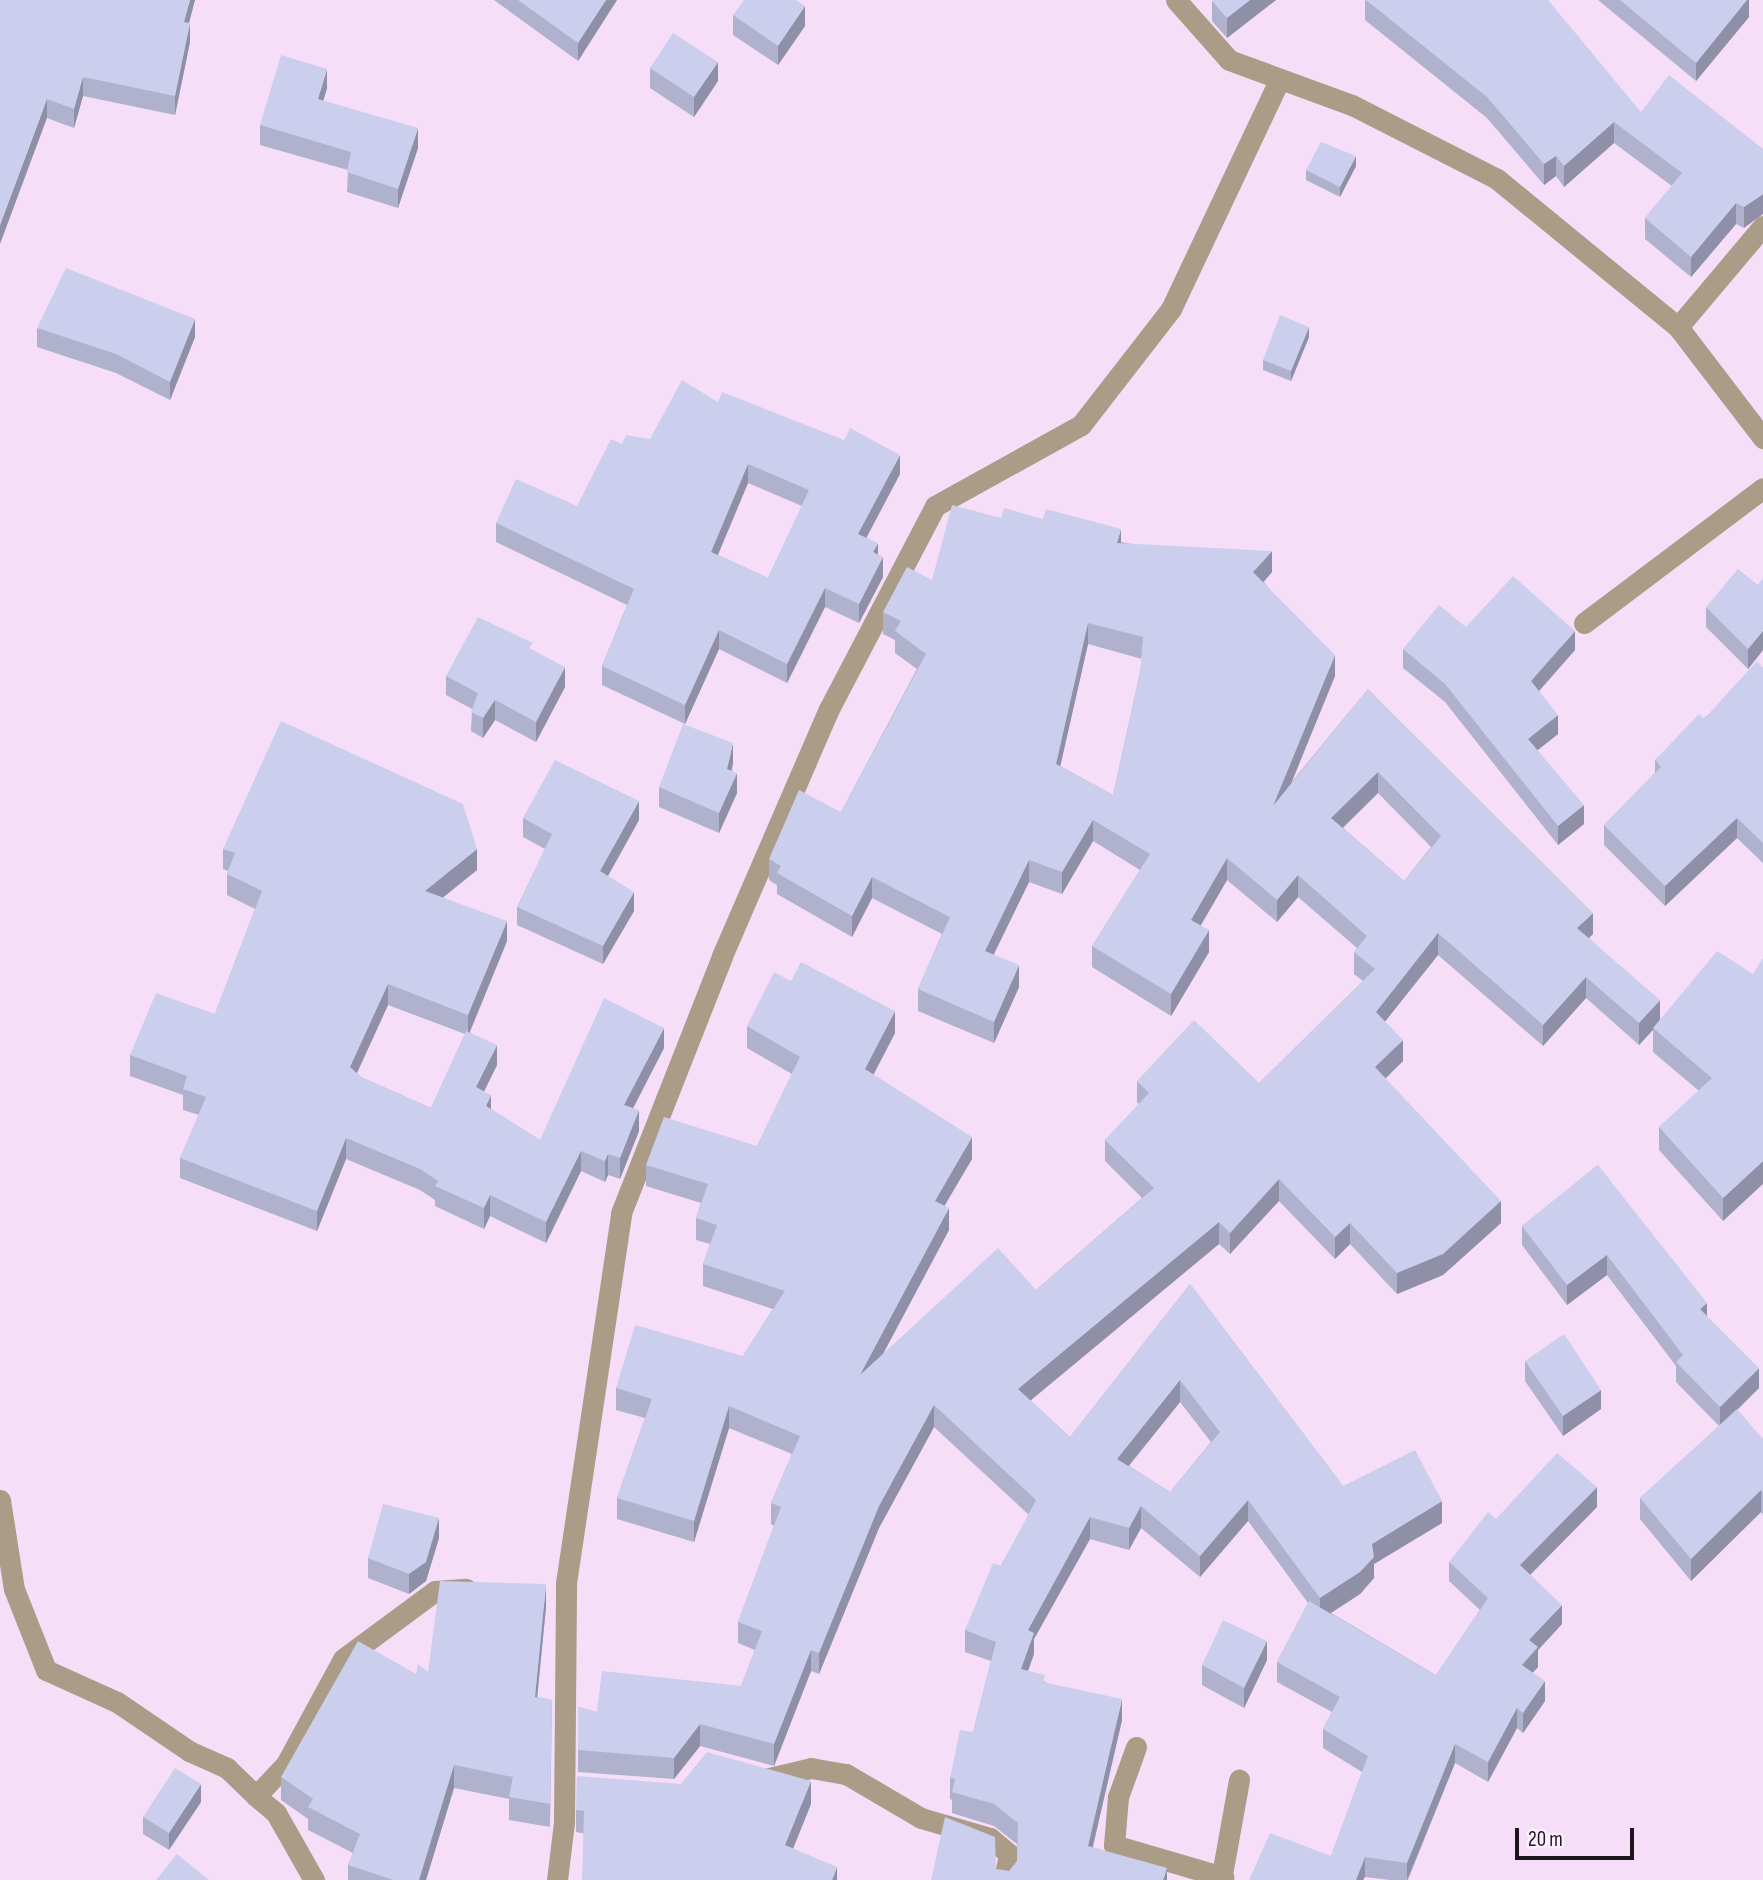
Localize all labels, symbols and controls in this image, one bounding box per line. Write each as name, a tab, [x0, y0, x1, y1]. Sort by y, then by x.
scale bar	[1518, 1814, 1637, 1858]
text: 20 m	[1528, 1827, 1563, 1852]

